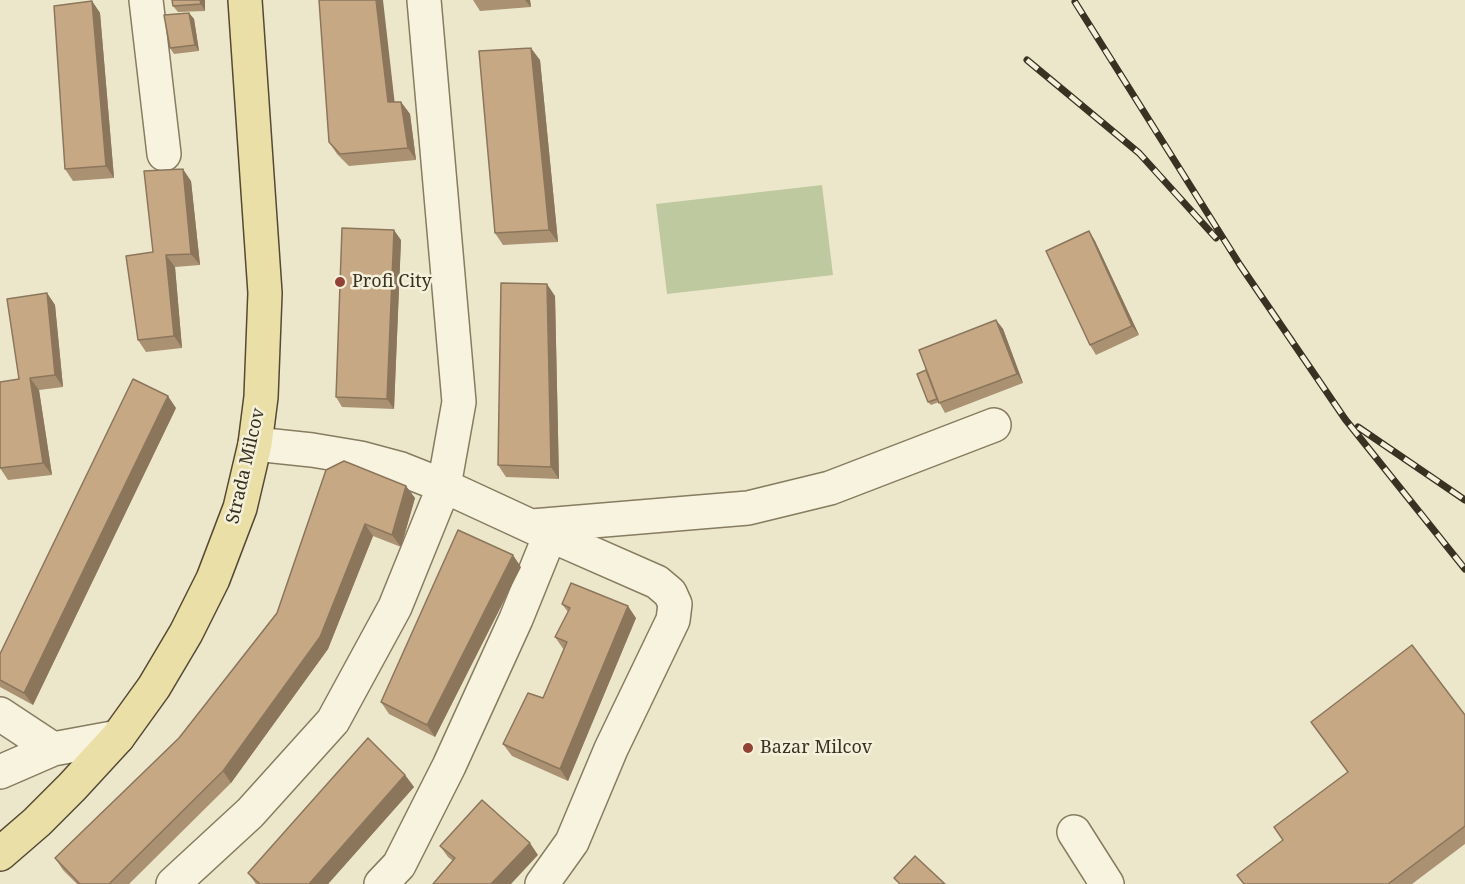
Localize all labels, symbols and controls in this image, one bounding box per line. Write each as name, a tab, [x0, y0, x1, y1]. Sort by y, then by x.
place label: Profi City	[352, 271, 432, 293]
marker: Profi City	[333, 275, 347, 289]
street label: Strada Milcov	[222, 406, 270, 526]
place label: Bazar Milcov	[760, 737, 872, 759]
marker: Bazar Milcov	[741, 741, 755, 755]

